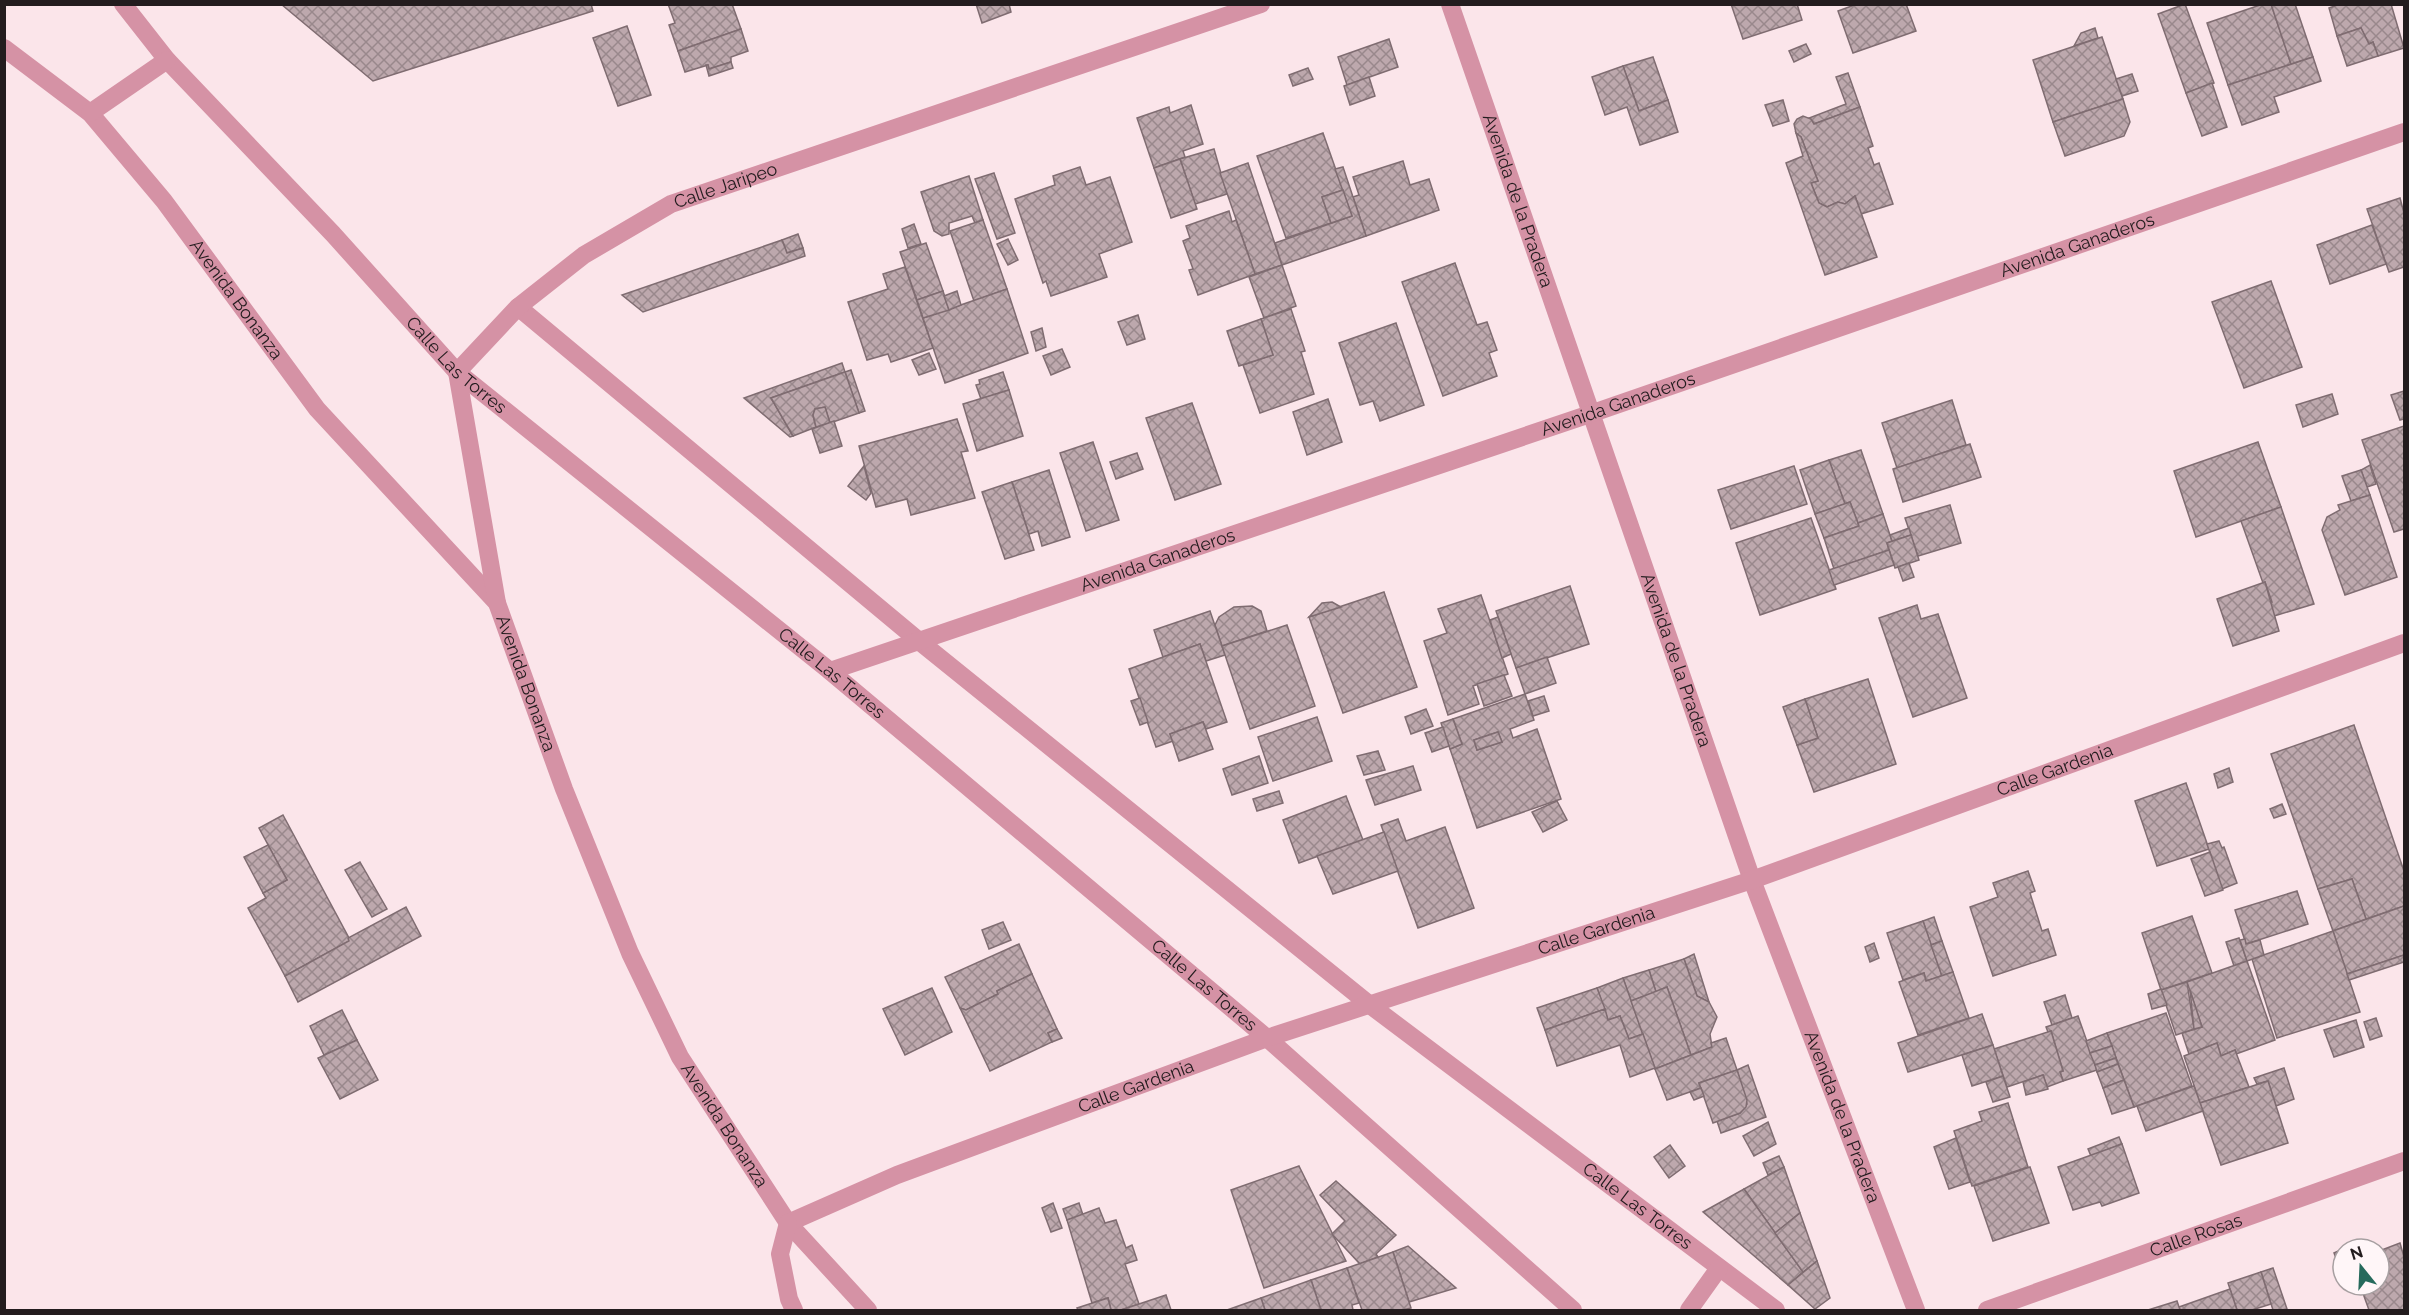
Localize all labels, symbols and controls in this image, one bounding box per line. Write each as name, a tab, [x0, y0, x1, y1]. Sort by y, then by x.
street label: Avenida de la Pradera	[1479, 111, 1558, 290]
street label: Calle Jaripeo	[671, 158, 780, 212]
street label: Avenida Ganaderos	[1997, 208, 2157, 281]
street label: Avenida Bonanza	[186, 235, 288, 363]
street label: Calle Las Torres	[402, 312, 511, 418]
street label: Avenida Ganaderos	[1538, 367, 1698, 440]
street label: Avenida Ganaderos	[1078, 524, 1238, 596]
street label: Avenida de la Pradera	[1637, 570, 1716, 750]
street label: Avenida Bonanza	[492, 612, 561, 754]
street label: Calle Las Torres	[775, 623, 890, 723]
street label: Calle Gardenia	[1994, 739, 2116, 800]
street label: Calle Gardenia	[1535, 901, 1657, 959]
street label: Calle Las Torres	[1147, 935, 1262, 1035]
street label: Avenida de la Pradera	[1800, 1028, 1885, 1206]
street label: Calle Gardenia	[1075, 1055, 1197, 1117]
street label: Avenida Bonanza	[677, 1059, 773, 1191]
street label: Calle Las Torres	[1579, 1158, 1697, 1254]
street label: Calle Rosas	[2147, 1209, 2245, 1261]
north arrow	[2331, 1237, 2391, 1297]
text: N	[2348, 1242, 2365, 1264]

